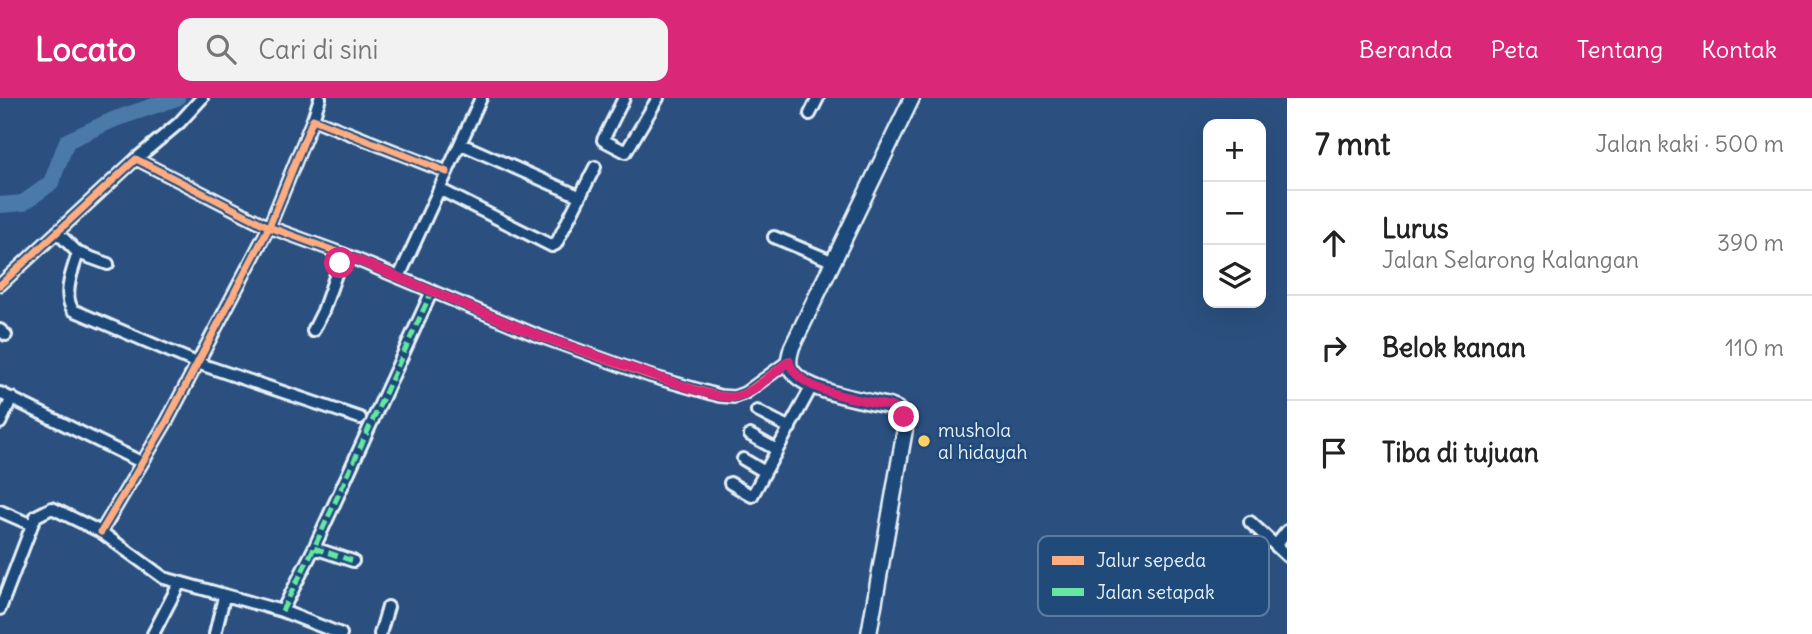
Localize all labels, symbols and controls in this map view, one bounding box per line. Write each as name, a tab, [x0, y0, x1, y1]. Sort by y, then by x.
search box	[178, 18, 668, 81]
text: Locato	[35, 28, 136, 70]
icon: search	[202, 30, 240, 68]
text: Cari di sini	[258, 33, 378, 66]
text: Beranda	[1359, 34, 1452, 64]
text: Peta	[1490, 34, 1539, 64]
text: Tentang	[1577, 34, 1663, 64]
text: Kontak	[1701, 34, 1777, 64]
map controls	[1203, 119, 1266, 308]
button: +	[1203, 119, 1266, 182]
text: 7 mnt	[1315, 125, 1390, 163]
text: Jalan kaki · 500 m	[1595, 129, 1784, 158]
button: −	[1203, 182, 1266, 245]
text: Lurus	[1382, 212, 1449, 245]
icon: ahead	[1315, 224, 1353, 262]
text: 390 m	[1717, 228, 1784, 257]
button: layers	[1203, 245, 1266, 308]
text: Jalan Selarong Kalangan	[1382, 245, 1639, 274]
route start	[324, 247, 355, 278]
icon: right	[1315, 329, 1353, 367]
text: Belok kanan	[1382, 331, 1526, 364]
text: 110 m	[1725, 333, 1784, 362]
route end	[888, 401, 919, 432]
place label: mushola al hidayah	[938, 418, 1027, 464]
marker: mushola al hidayah	[916, 433, 932, 449]
icon: arrive	[1315, 434, 1353, 472]
text: Tiba di tujuan	[1382, 436, 1539, 469]
legend	[1038, 536, 1269, 616]
text: Jalur sepeda	[1096, 548, 1206, 572]
text: Jalan setapak	[1096, 580, 1215, 604]

